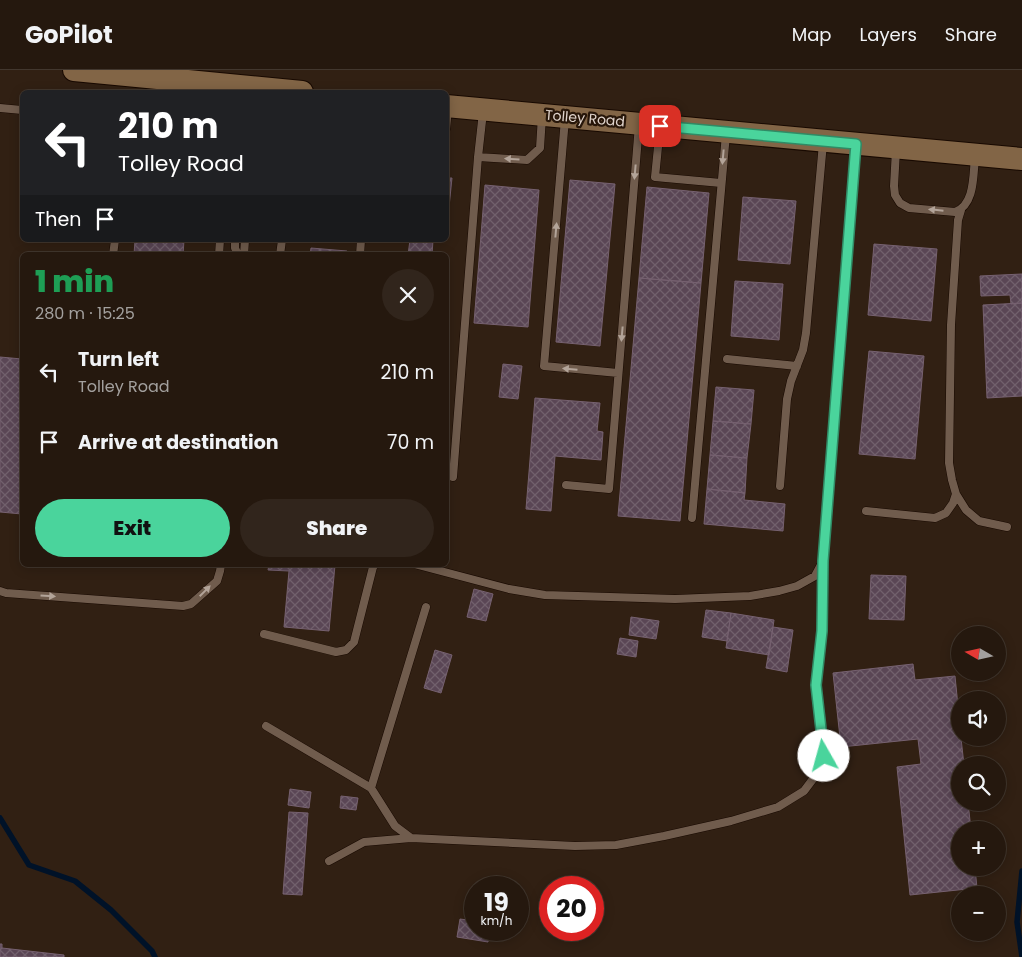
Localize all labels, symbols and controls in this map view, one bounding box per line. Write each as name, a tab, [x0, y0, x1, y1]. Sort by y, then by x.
text: GoPilot	[25, 18, 113, 51]
text: Map	[792, 22, 832, 47]
text: Layers	[860, 22, 917, 47]
text: Share	[945, 22, 997, 47]
text: 210 m	[118, 101, 218, 150]
street label: Tolley Road	[544, 105, 626, 131]
pin	[639, 105, 681, 147]
icon: left	[35, 110, 100, 175]
icon: arrive	[646, 112, 674, 140]
text: Tolley Road	[118, 148, 244, 179]
one-way arrow	[719, 150, 727, 166]
one-way arrow	[504, 155, 520, 163]
one-way arrow	[631, 164, 639, 180]
icon: arrive	[91, 205, 119, 233]
text: Then	[35, 206, 81, 233]
one-way arrow	[928, 206, 944, 214]
one-way arrow	[552, 222, 560, 238]
text: 1 min	[35, 260, 114, 303]
button: close	[382, 269, 434, 321]
text: 280 m · 15:25	[35, 302, 135, 325]
one-way arrow	[617, 326, 625, 342]
text: Turn left	[78, 346, 159, 373]
icon: left	[35, 358, 63, 386]
text: 210 m	[380, 359, 434, 386]
one-way arrow	[562, 364, 578, 372]
text: Tolley Road	[78, 375, 170, 398]
icon: arrive	[35, 428, 63, 456]
text: Arrive at destination	[78, 429, 279, 456]
text: 70 m	[387, 429, 434, 456]
button: Exit	[35, 499, 230, 557]
button: Share	[240, 499, 434, 557]
one-way arrow	[199, 586, 211, 598]
one-way arrow	[41, 593, 57, 601]
north arrow	[951, 626, 1006, 681]
map controls	[951, 626, 1006, 941]
button: sound	[951, 691, 1006, 746]
position arrow	[797, 729, 849, 781]
button: search	[951, 756, 1006, 811]
button: +	[951, 821, 1006, 876]
speed limit sign: 20	[539, 876, 604, 941]
text: 19	[484, 885, 509, 920]
button: −	[951, 886, 1006, 941]
text: km/h	[481, 912, 512, 929]

